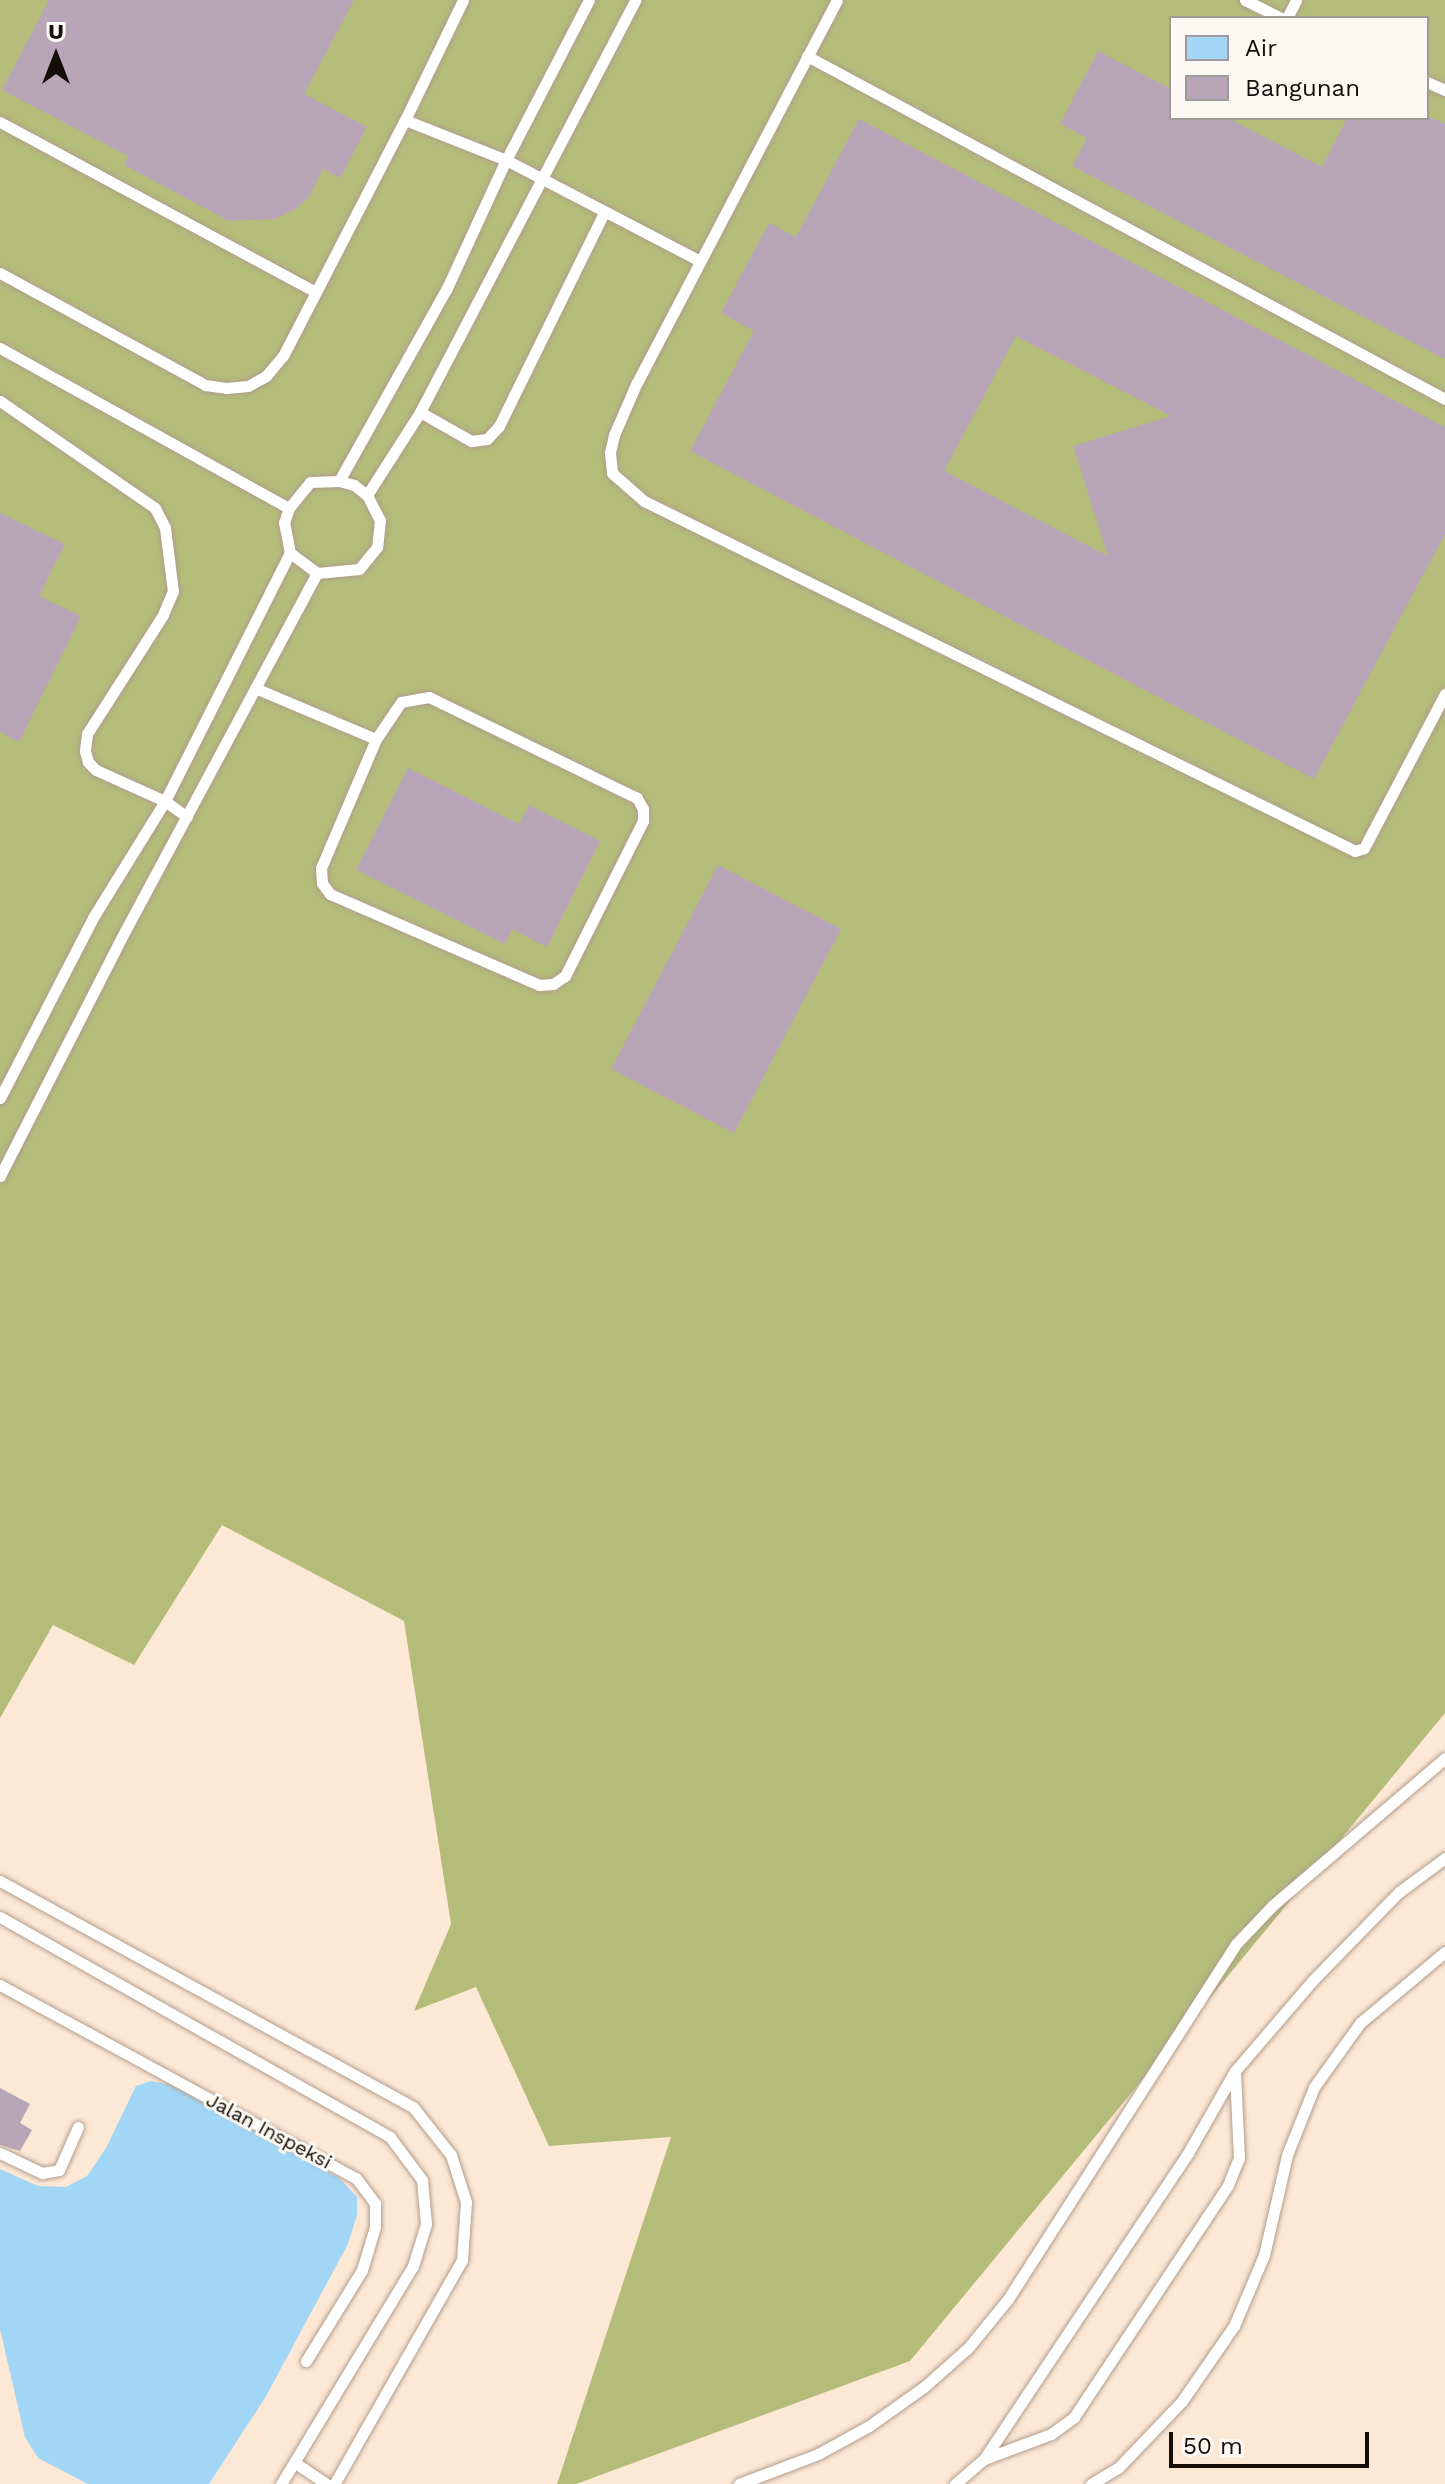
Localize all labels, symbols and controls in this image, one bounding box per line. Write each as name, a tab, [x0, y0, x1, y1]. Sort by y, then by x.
north arrow	[16, 16, 96, 96]
legend	[1169, 16, 1429, 120]
text: U	[48, 19, 64, 44]
text: Air	[1245, 34, 1277, 62]
text: Bangunan	[1245, 74, 1360, 102]
street label: Jalan Inspeksi	[202, 2088, 336, 2174]
scale bar	[1173, 2416, 1373, 2466]
text: 50 m	[1183, 2432, 1243, 2460]

